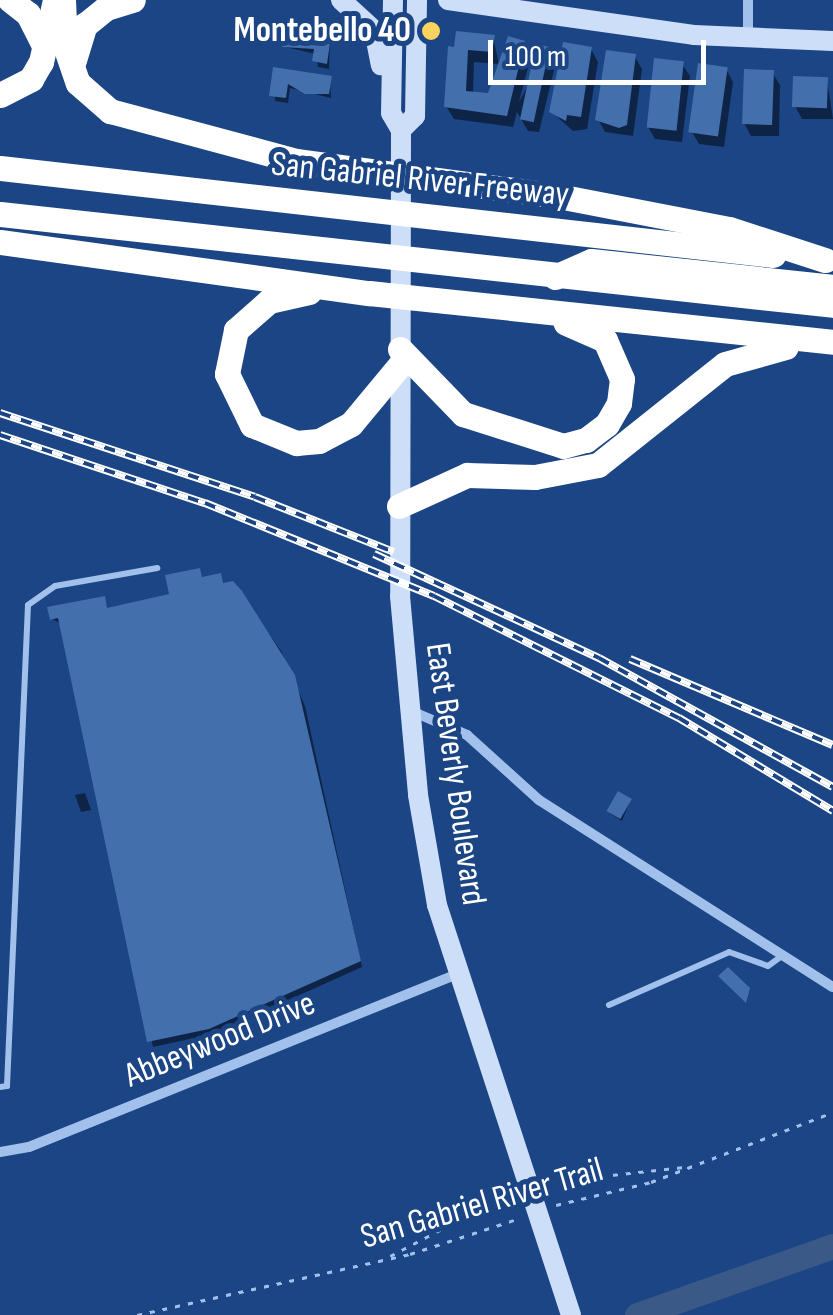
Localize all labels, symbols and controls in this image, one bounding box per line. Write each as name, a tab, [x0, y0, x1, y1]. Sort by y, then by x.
place label: Montebello 40	[234, 10, 411, 52]
marker: Montebello 40	[420, 20, 442, 42]
scale bar	[493, 20, 710, 82]
text: 100 m	[505, 39, 566, 75]
street label: San Gabriel River Freeway	[269, 143, 571, 217]
street label: East Beverly Boulevard	[416, 640, 494, 908]
street label: Abbeywood Drive	[119, 983, 321, 1097]
street label: San Gabriel River Trail	[356, 1149, 608, 1259]

